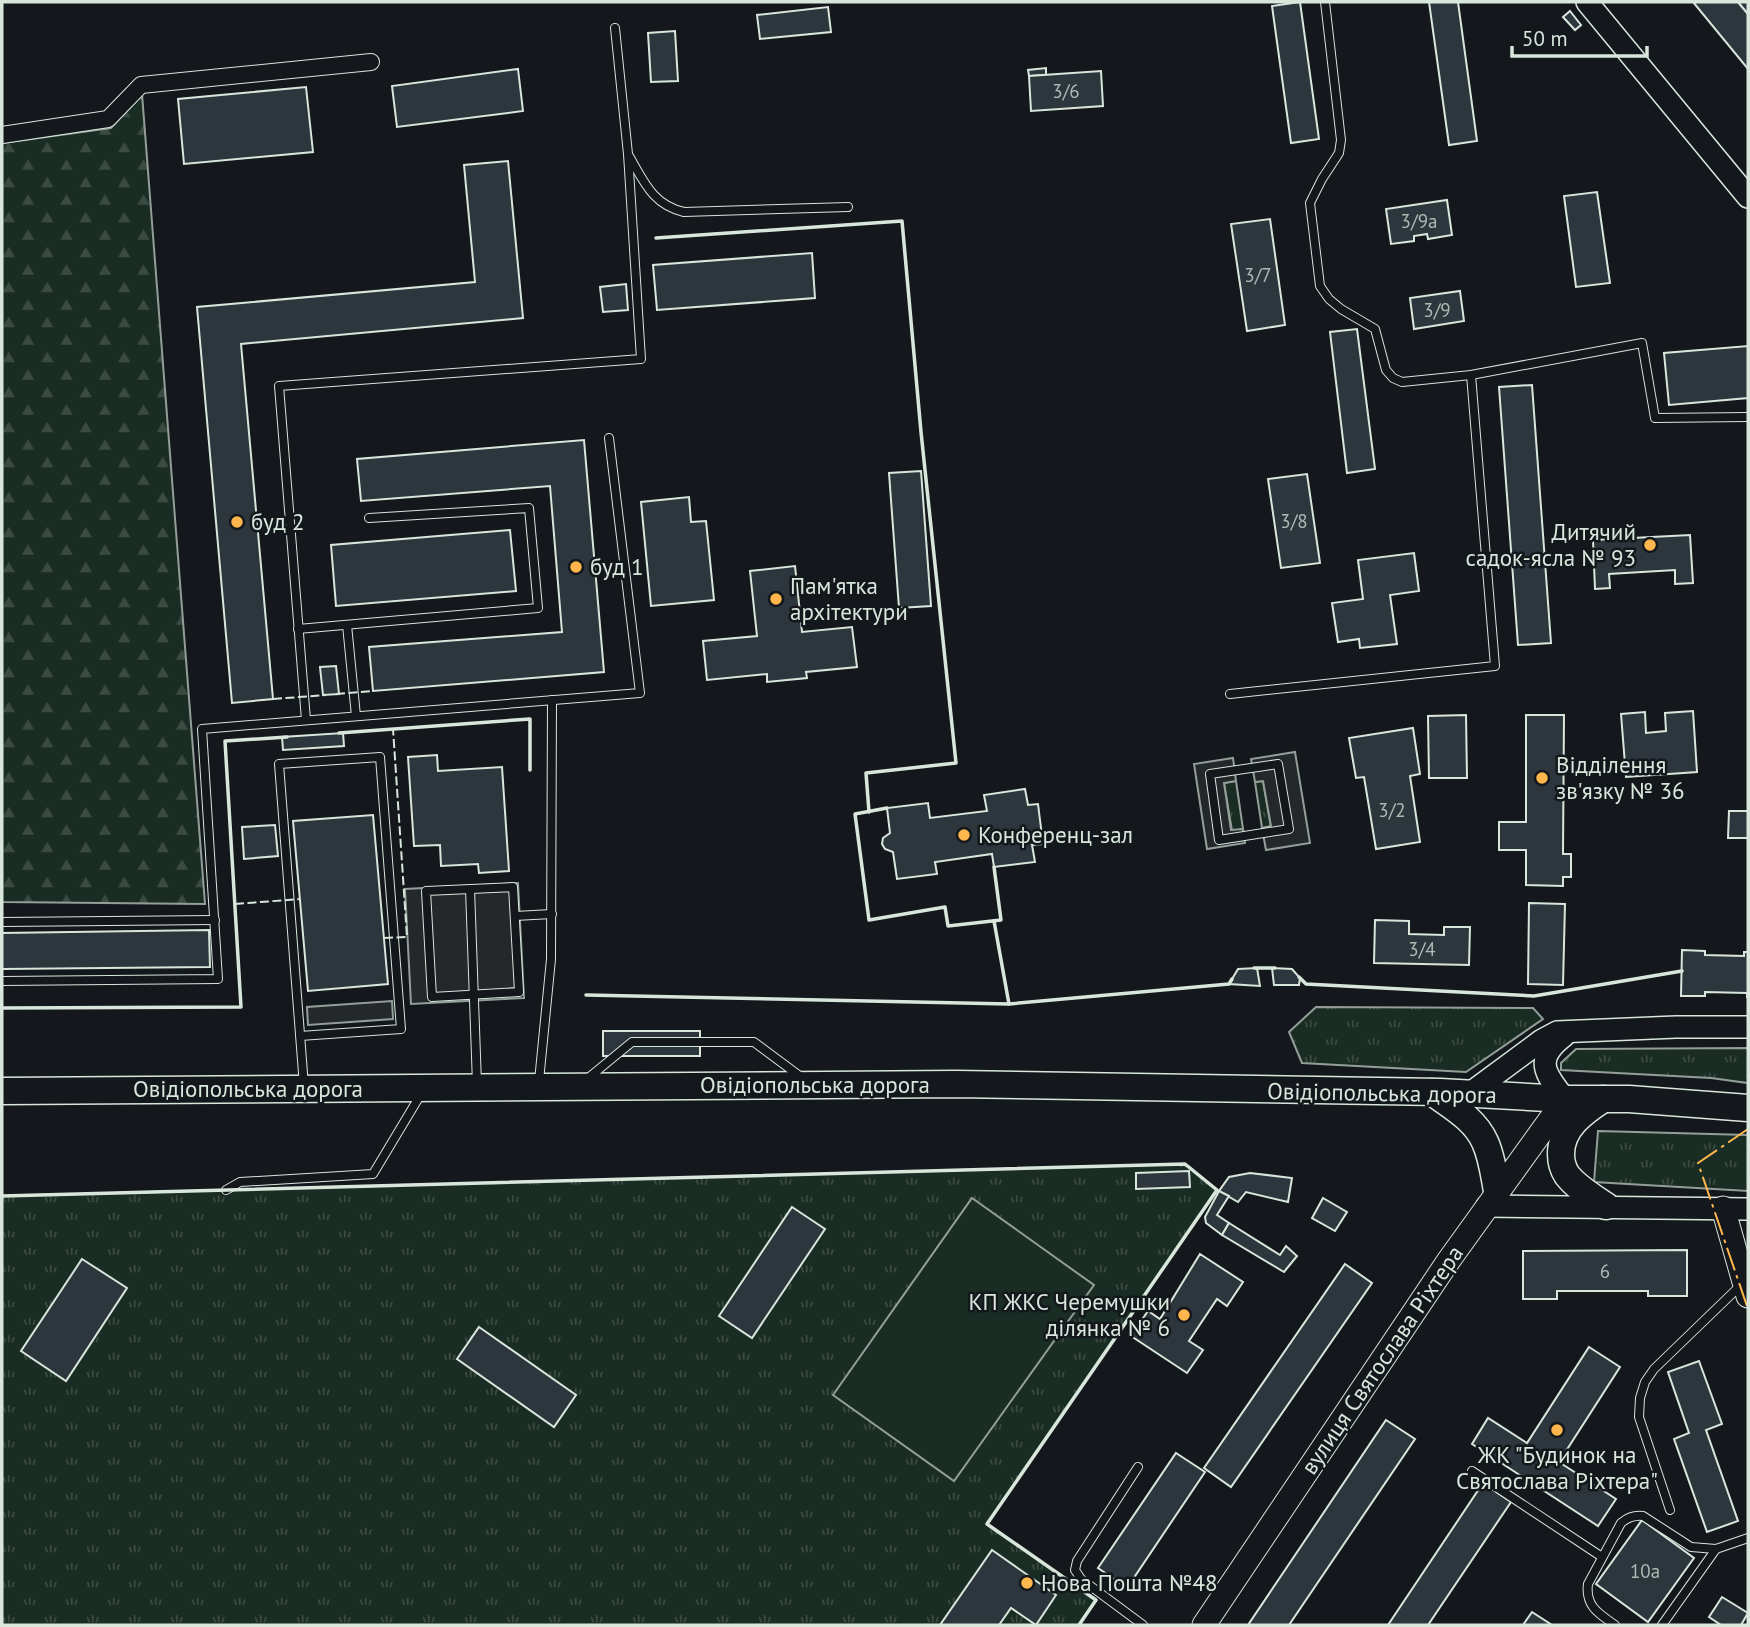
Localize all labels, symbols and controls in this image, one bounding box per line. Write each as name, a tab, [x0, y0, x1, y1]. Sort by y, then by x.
scale bar	[1512, 14, 1647, 58]
text: 50 m	[1522, 25, 1568, 52]
house number: 3/6	[1052, 79, 1080, 103]
house number: 3/9а	[1401, 209, 1437, 233]
house number: 3/7	[1244, 263, 1272, 287]
house number: 3/9	[1423, 298, 1451, 322]
place label: буд 2	[251, 507, 305, 536]
house number: 3/8	[1280, 509, 1308, 533]
marker: буд 2	[229, 514, 245, 530]
place label: Дитячий садок-ясла № 93	[1466, 517, 1636, 572]
marker: Дитячий садок-ясла № 93	[1642, 537, 1658, 553]
place label: буд 1	[590, 552, 644, 581]
marker: буд 1	[568, 559, 584, 575]
place label: Пам'ятка архітектури	[790, 571, 908, 626]
marker: Пам'ятка архітектури	[768, 591, 784, 607]
place label: Відділення зв'язку № 36	[1556, 750, 1685, 805]
marker: Відділення зв'язку № 36	[1534, 770, 1550, 786]
house number: 3/2	[1378, 798, 1406, 822]
place label: Конференц-зал	[978, 820, 1133, 849]
marker: Конференц-зал	[956, 827, 972, 843]
house number: 3/4	[1408, 937, 1436, 961]
street label: Овідіопольська дорога	[700, 1070, 930, 1099]
street label: Овідіопольська дорога	[133, 1074, 363, 1103]
street label: Овідіопольська дорога	[1267, 1076, 1497, 1109]
street label: вулиця Святослава Ріхтера	[1294, 1240, 1469, 1480]
house number: 6	[1600, 1259, 1610, 1283]
place label: КП ЖКС Черемушки ділянка № 6	[968, 1287, 1170, 1342]
marker: КП ЖКС Черемушки ділянка № 6	[1176, 1307, 1192, 1323]
marker: ЖК "Будинок на Святослава Ріхтера"	[1549, 1422, 1565, 1438]
place label: ЖК "Будинок на Святослава Ріхтера"	[1456, 1440, 1658, 1495]
house number: 10а	[1630, 1559, 1660, 1583]
place label: Нова Пошта №48	[1041, 1568, 1218, 1597]
marker: Нова Пошта №48	[1019, 1575, 1035, 1591]

